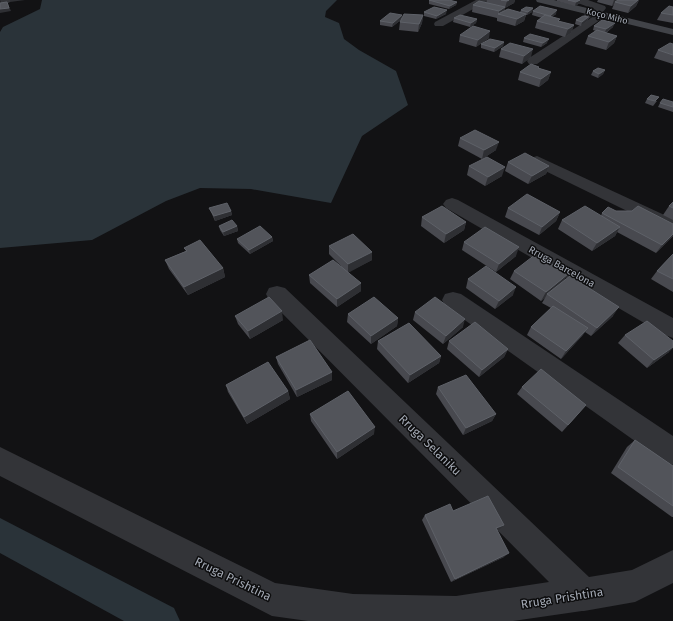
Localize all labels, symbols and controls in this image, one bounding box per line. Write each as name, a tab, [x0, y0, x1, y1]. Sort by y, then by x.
street label: Koço Miho	[585, 6, 629, 26]
street label: Rruga Barcelona	[526, 244, 597, 290]
street label: Rruga Selaniku	[396, 412, 464, 478]
street label: Rruga Prishtina	[193, 554, 273, 604]
street label: Rruga Prishtina	[520, 585, 604, 611]

